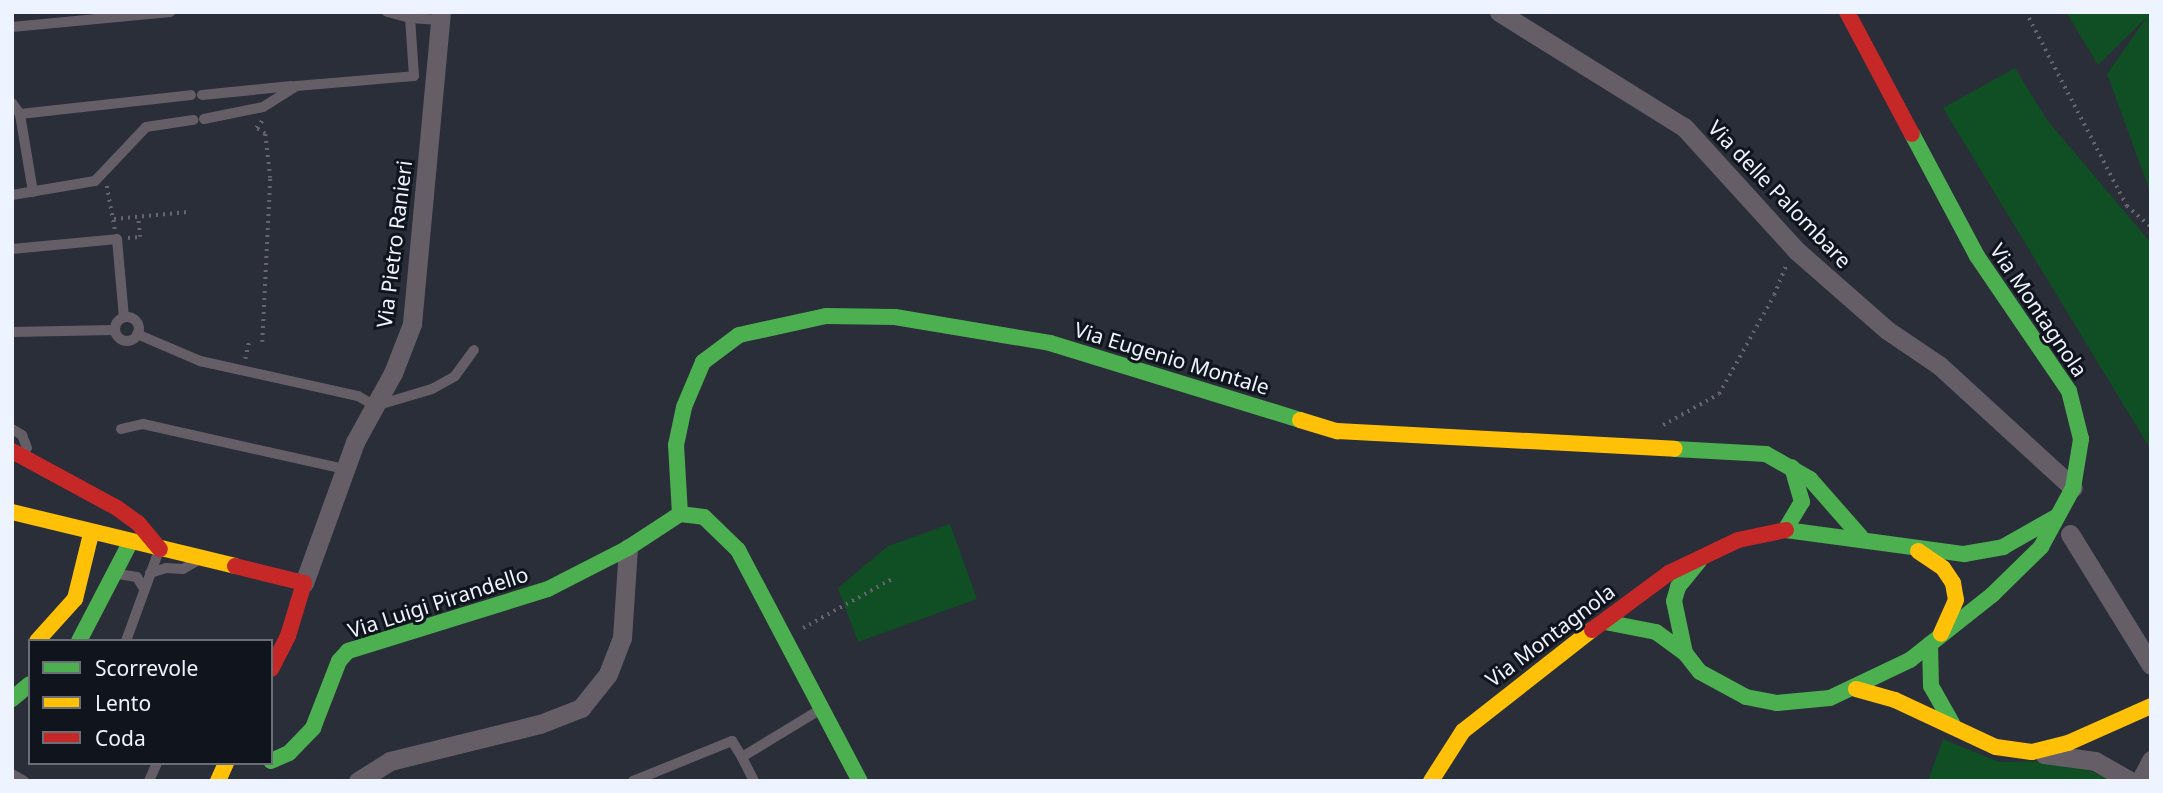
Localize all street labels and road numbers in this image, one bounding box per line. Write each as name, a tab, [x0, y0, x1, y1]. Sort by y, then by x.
street label: Via delle Palombare	[1703, 115, 1857, 273]
street label: Via Pietro Ranieri	[371, 159, 417, 329]
street label: Via Montagnola	[1985, 239, 2093, 381]
street label: Via Eugenio Montale	[1071, 316, 1273, 400]
street label: Via Luigi Pirandello	[345, 561, 531, 643]
street label: Via Montagnola	[1480, 578, 1620, 692]

